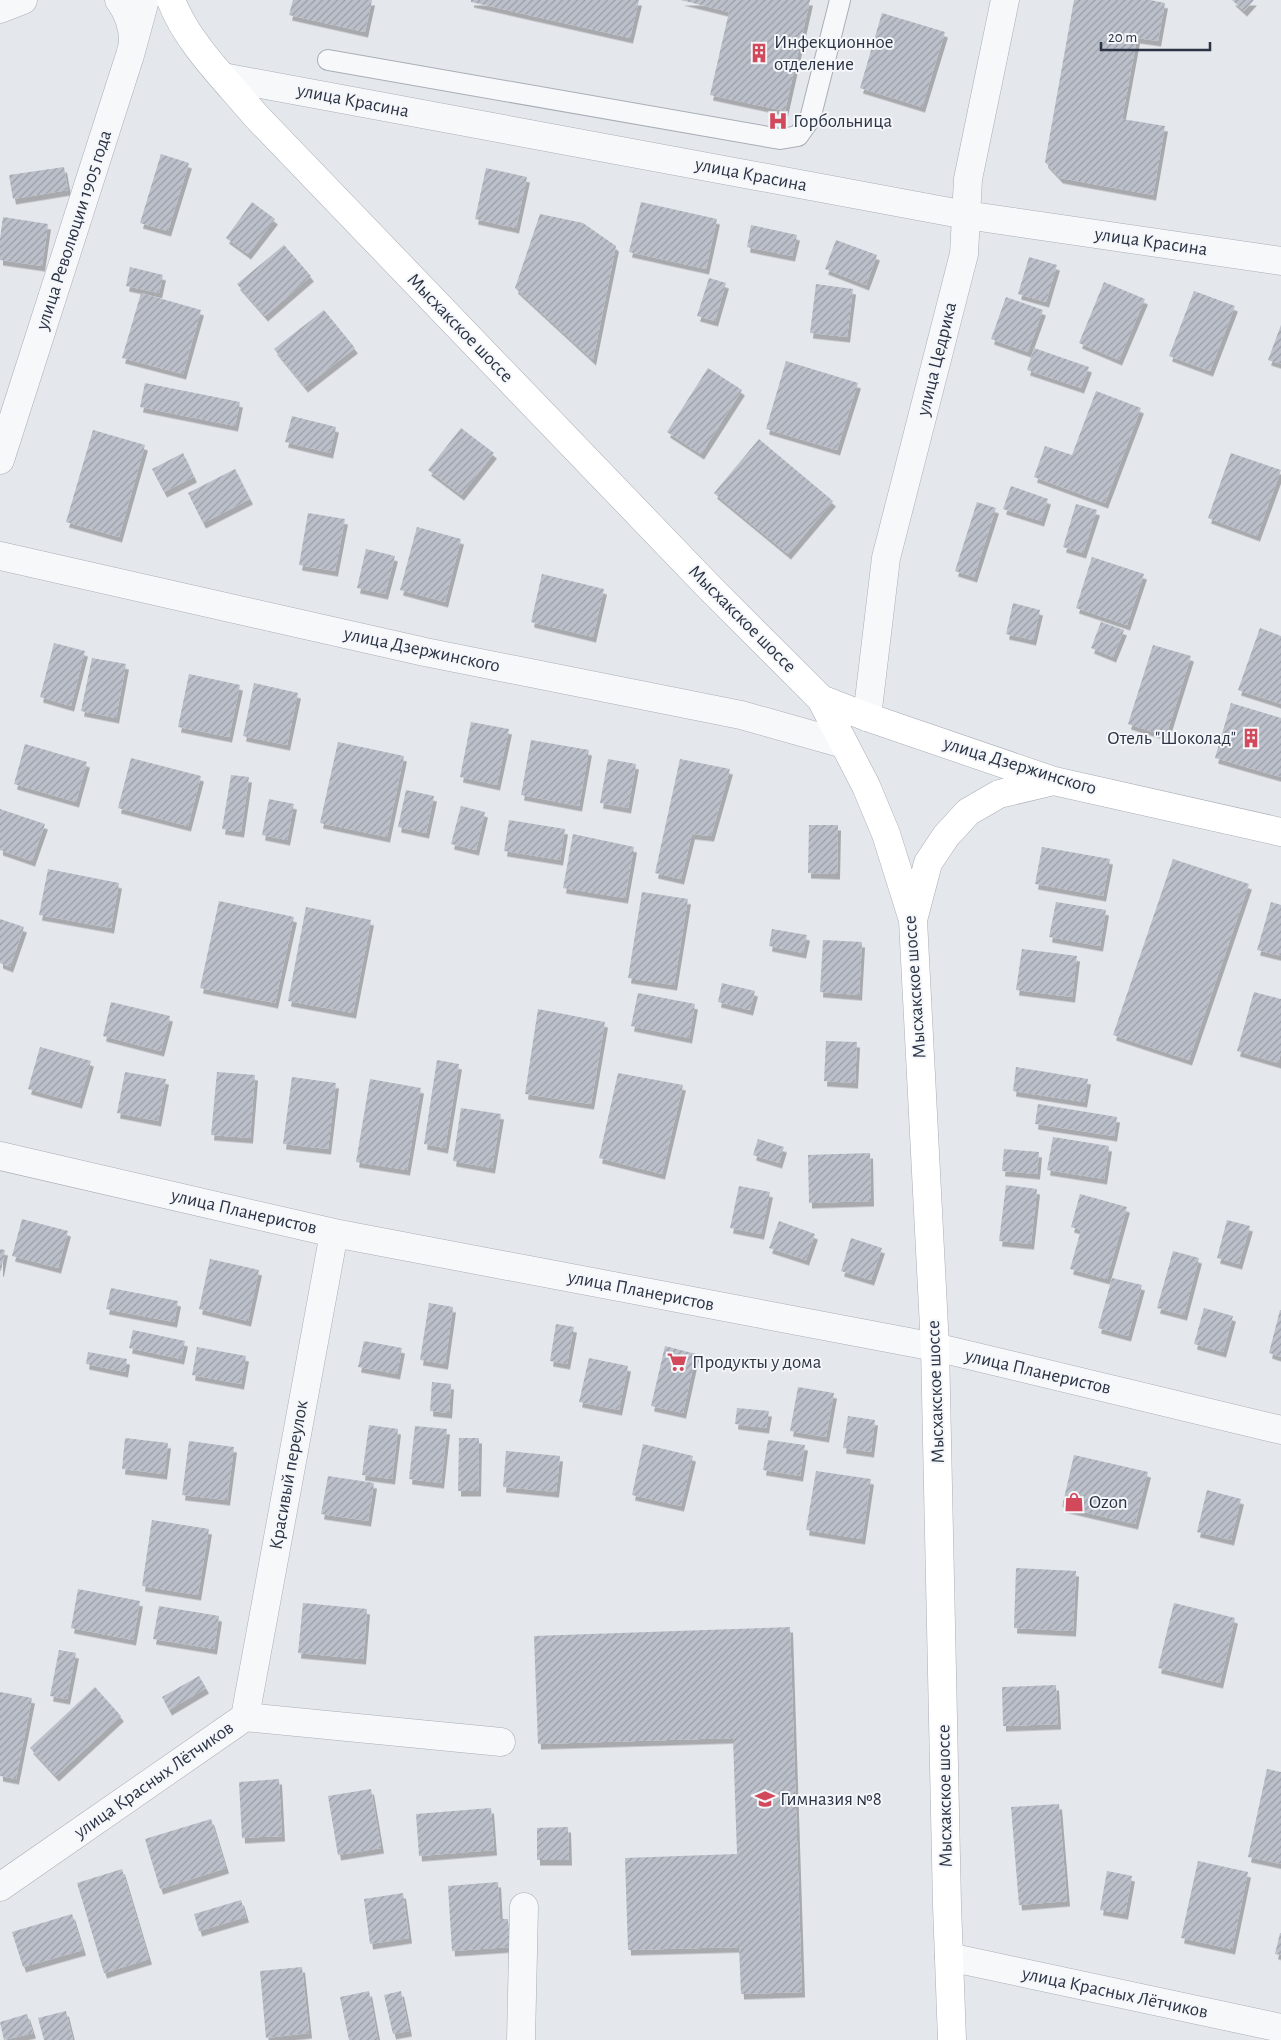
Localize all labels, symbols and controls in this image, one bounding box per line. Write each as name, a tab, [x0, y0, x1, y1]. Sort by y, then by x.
scale bar	[1101, 20, 1210, 52]
text: 20 m	[1108, 30, 1137, 45]
place label: Инфекционное отделение	[774, 33, 894, 74]
building icon: Инфекционное отделение	[748, 42, 770, 64]
street label: улица Красина	[294, 81, 411, 121]
hospital icon: Горбольница	[767, 110, 789, 132]
place label: Горбольница	[793, 112, 892, 131]
street label: улица Революции 1905 года	[32, 127, 115, 333]
street label: улица Красина	[692, 155, 809, 195]
street label: улица Красина	[1092, 225, 1209, 259]
street label: Мысхакское шоссе	[403, 270, 517, 386]
street label: улица Цедрика	[913, 300, 960, 419]
street label: Мысхакское шоссе	[685, 562, 799, 676]
street label: улица Дзержинского	[341, 624, 502, 676]
building icon: Отель "Шоколад"	[1240, 727, 1262, 749]
place label: Отель "Шоколад"	[1107, 729, 1236, 748]
street label: улица Дзержинского	[940, 733, 1099, 798]
street label: Мысхакское шоссе	[901, 915, 929, 1059]
street label: улица Планеристов	[168, 1186, 319, 1238]
street label: улица Планеристов	[565, 1267, 716, 1315]
street label: Мысхакское шоссе	[924, 1320, 948, 1464]
street label: улица Планеристов	[962, 1346, 1113, 1398]
supermarket icon: Продукты у дома	[666, 1351, 688, 1373]
place label: Продукты у дома	[692, 1353, 822, 1372]
street label: Красивый переулок	[267, 1399, 312, 1551]
shop icon: Ozon	[1063, 1491, 1085, 1513]
place label: Ozon	[1089, 1493, 1128, 1512]
street label: улица Красных Лётчиков	[70, 1718, 237, 1843]
street label: Мысхакское шоссе	[934, 1724, 956, 1868]
school or university icon: Гимназия №8	[754, 1788, 776, 1810]
place label: Гимназия №8	[780, 1790, 882, 1809]
street label: улица Красных Лётчиков	[1019, 1964, 1210, 2022]

